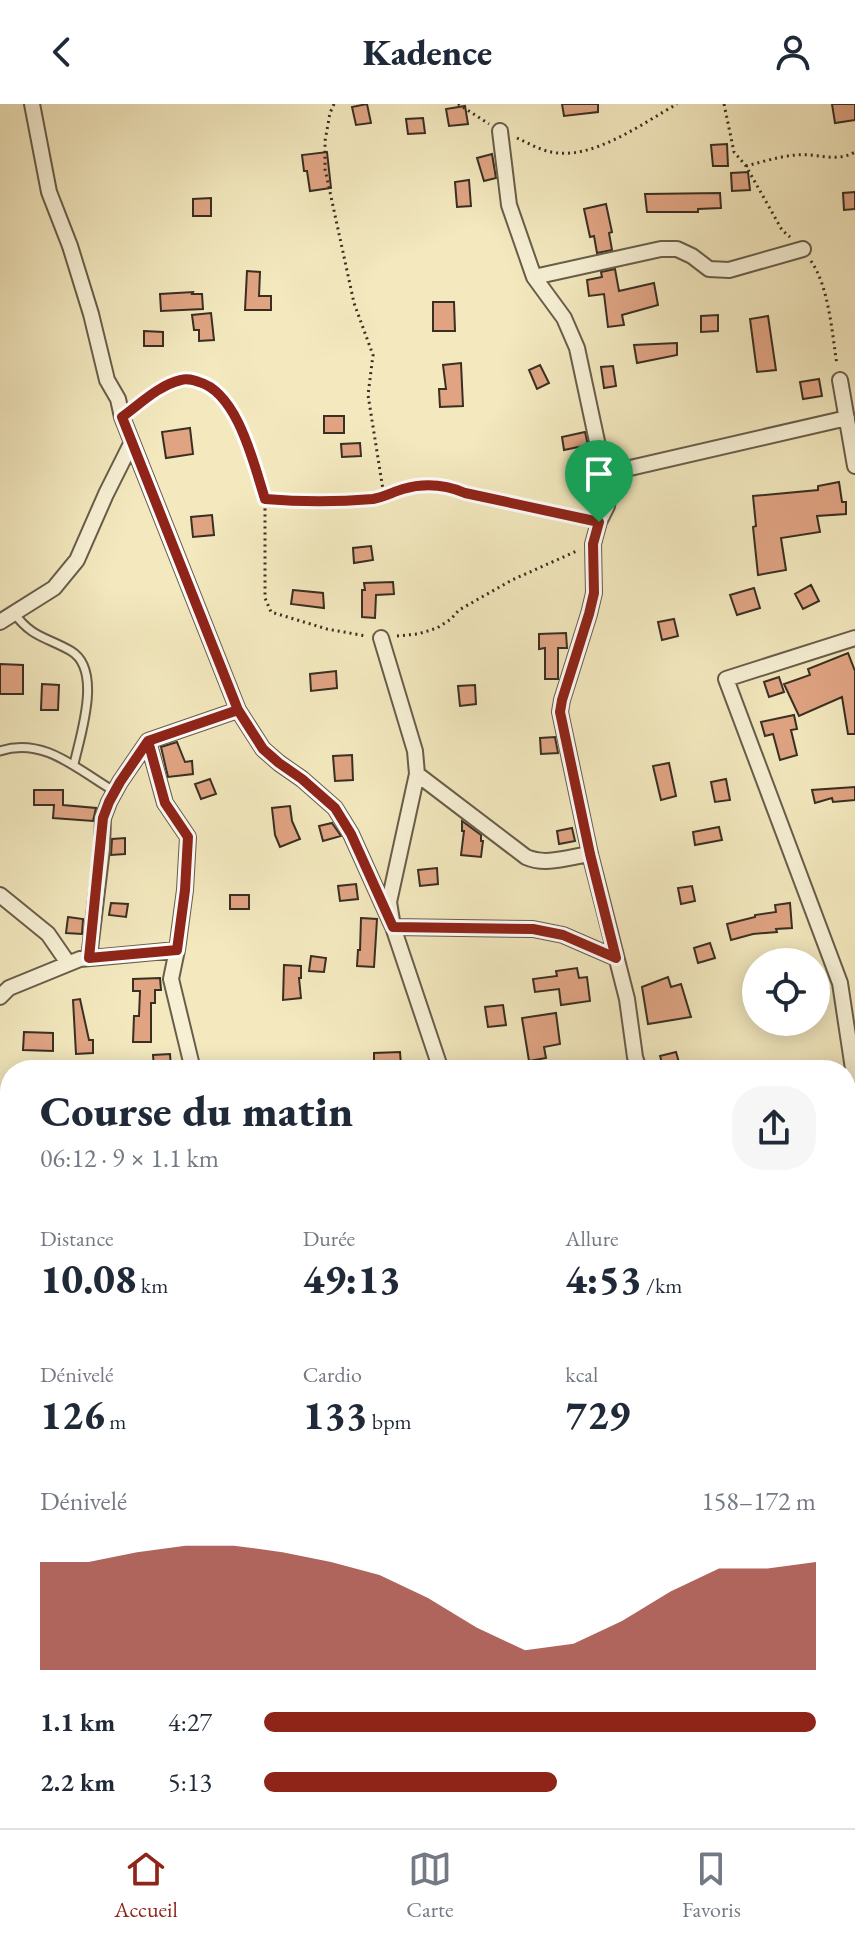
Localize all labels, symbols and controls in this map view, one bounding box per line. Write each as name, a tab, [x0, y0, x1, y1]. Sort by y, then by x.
text: Kadence	[363, 29, 492, 76]
icon: back	[40, 30, 84, 74]
icon: person	[771, 30, 815, 74]
pin	[565, 440, 633, 522]
icon: arrive	[577, 452, 621, 496]
map controls	[742, 948, 830, 1036]
button: locate	[742, 948, 830, 1036]
text: Course du matin	[40, 1082, 353, 1139]
button: share	[732, 1086, 816, 1170]
text: 06:12 · 9 × 1.1 km	[40, 1141, 219, 1175]
text: Distance	[40, 1224, 113, 1253]
text: Durée	[303, 1224, 355, 1253]
text: Allure	[565, 1224, 619, 1253]
text: 10.08	[40, 1253, 136, 1305]
text: 49:13	[303, 1253, 401, 1305]
text: 4:53	[565, 1253, 642, 1305]
text: km	[136, 1271, 168, 1300]
text: /km	[642, 1271, 682, 1300]
text: Dénivelé	[40, 1360, 114, 1389]
text: Cardio	[303, 1360, 362, 1389]
text: kcal	[565, 1360, 598, 1389]
text: 126	[40, 1389, 105, 1441]
text: 133	[303, 1389, 367, 1441]
text: 729	[565, 1389, 630, 1441]
text: m	[105, 1407, 126, 1436]
text: bpm	[367, 1407, 412, 1436]
text: Dénivelé	[40, 1484, 127, 1518]
text: 158–172 m	[701, 1484, 816, 1518]
text: 1.1 km	[40, 1705, 115, 1739]
text: 4:27	[168, 1705, 212, 1739]
text: 2.2 km	[40, 1765, 115, 1799]
text: 5:13	[168, 1765, 212, 1799]
tab: Accueil	[114, 1847, 178, 1924]
tab: Carte	[406, 1847, 454, 1924]
tab: Favoris	[682, 1847, 741, 1924]

